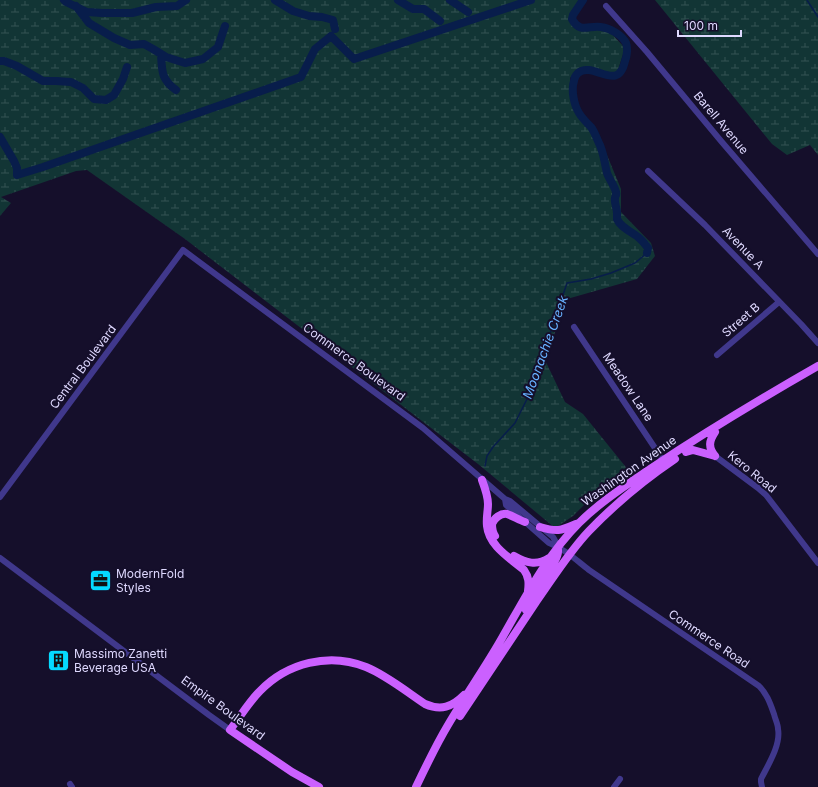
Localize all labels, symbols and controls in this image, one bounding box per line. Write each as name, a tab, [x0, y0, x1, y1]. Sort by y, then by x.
scale bar	[678, 12, 741, 38]
text: 100 m	[684, 18, 718, 33]
street label: Barell Avenue	[691, 88, 752, 157]
street label: Avenue A	[719, 223, 767, 272]
water label: Moonachie Creek	[519, 292, 571, 401]
street label: Street B	[719, 299, 763, 340]
street label: Commerce Boulevard	[300, 320, 408, 404]
street label: Central Boulevard	[46, 322, 119, 412]
street label: Meadow Lane	[600, 349, 657, 424]
street label: Washington Avenue	[578, 432, 679, 509]
street label: Kero Road	[725, 447, 780, 496]
place label: ModernFold Styles	[116, 566, 184, 595]
office icon: ModernFold Styles	[87, 568, 113, 594]
street label: Commerce Road	[666, 606, 753, 671]
place label: Massimo Zanetti Beverage USA	[74, 646, 167, 675]
building icon: Massimo Zanetti Beverage USA	[45, 648, 71, 674]
street label: Empire Boulevard	[179, 672, 268, 743]

